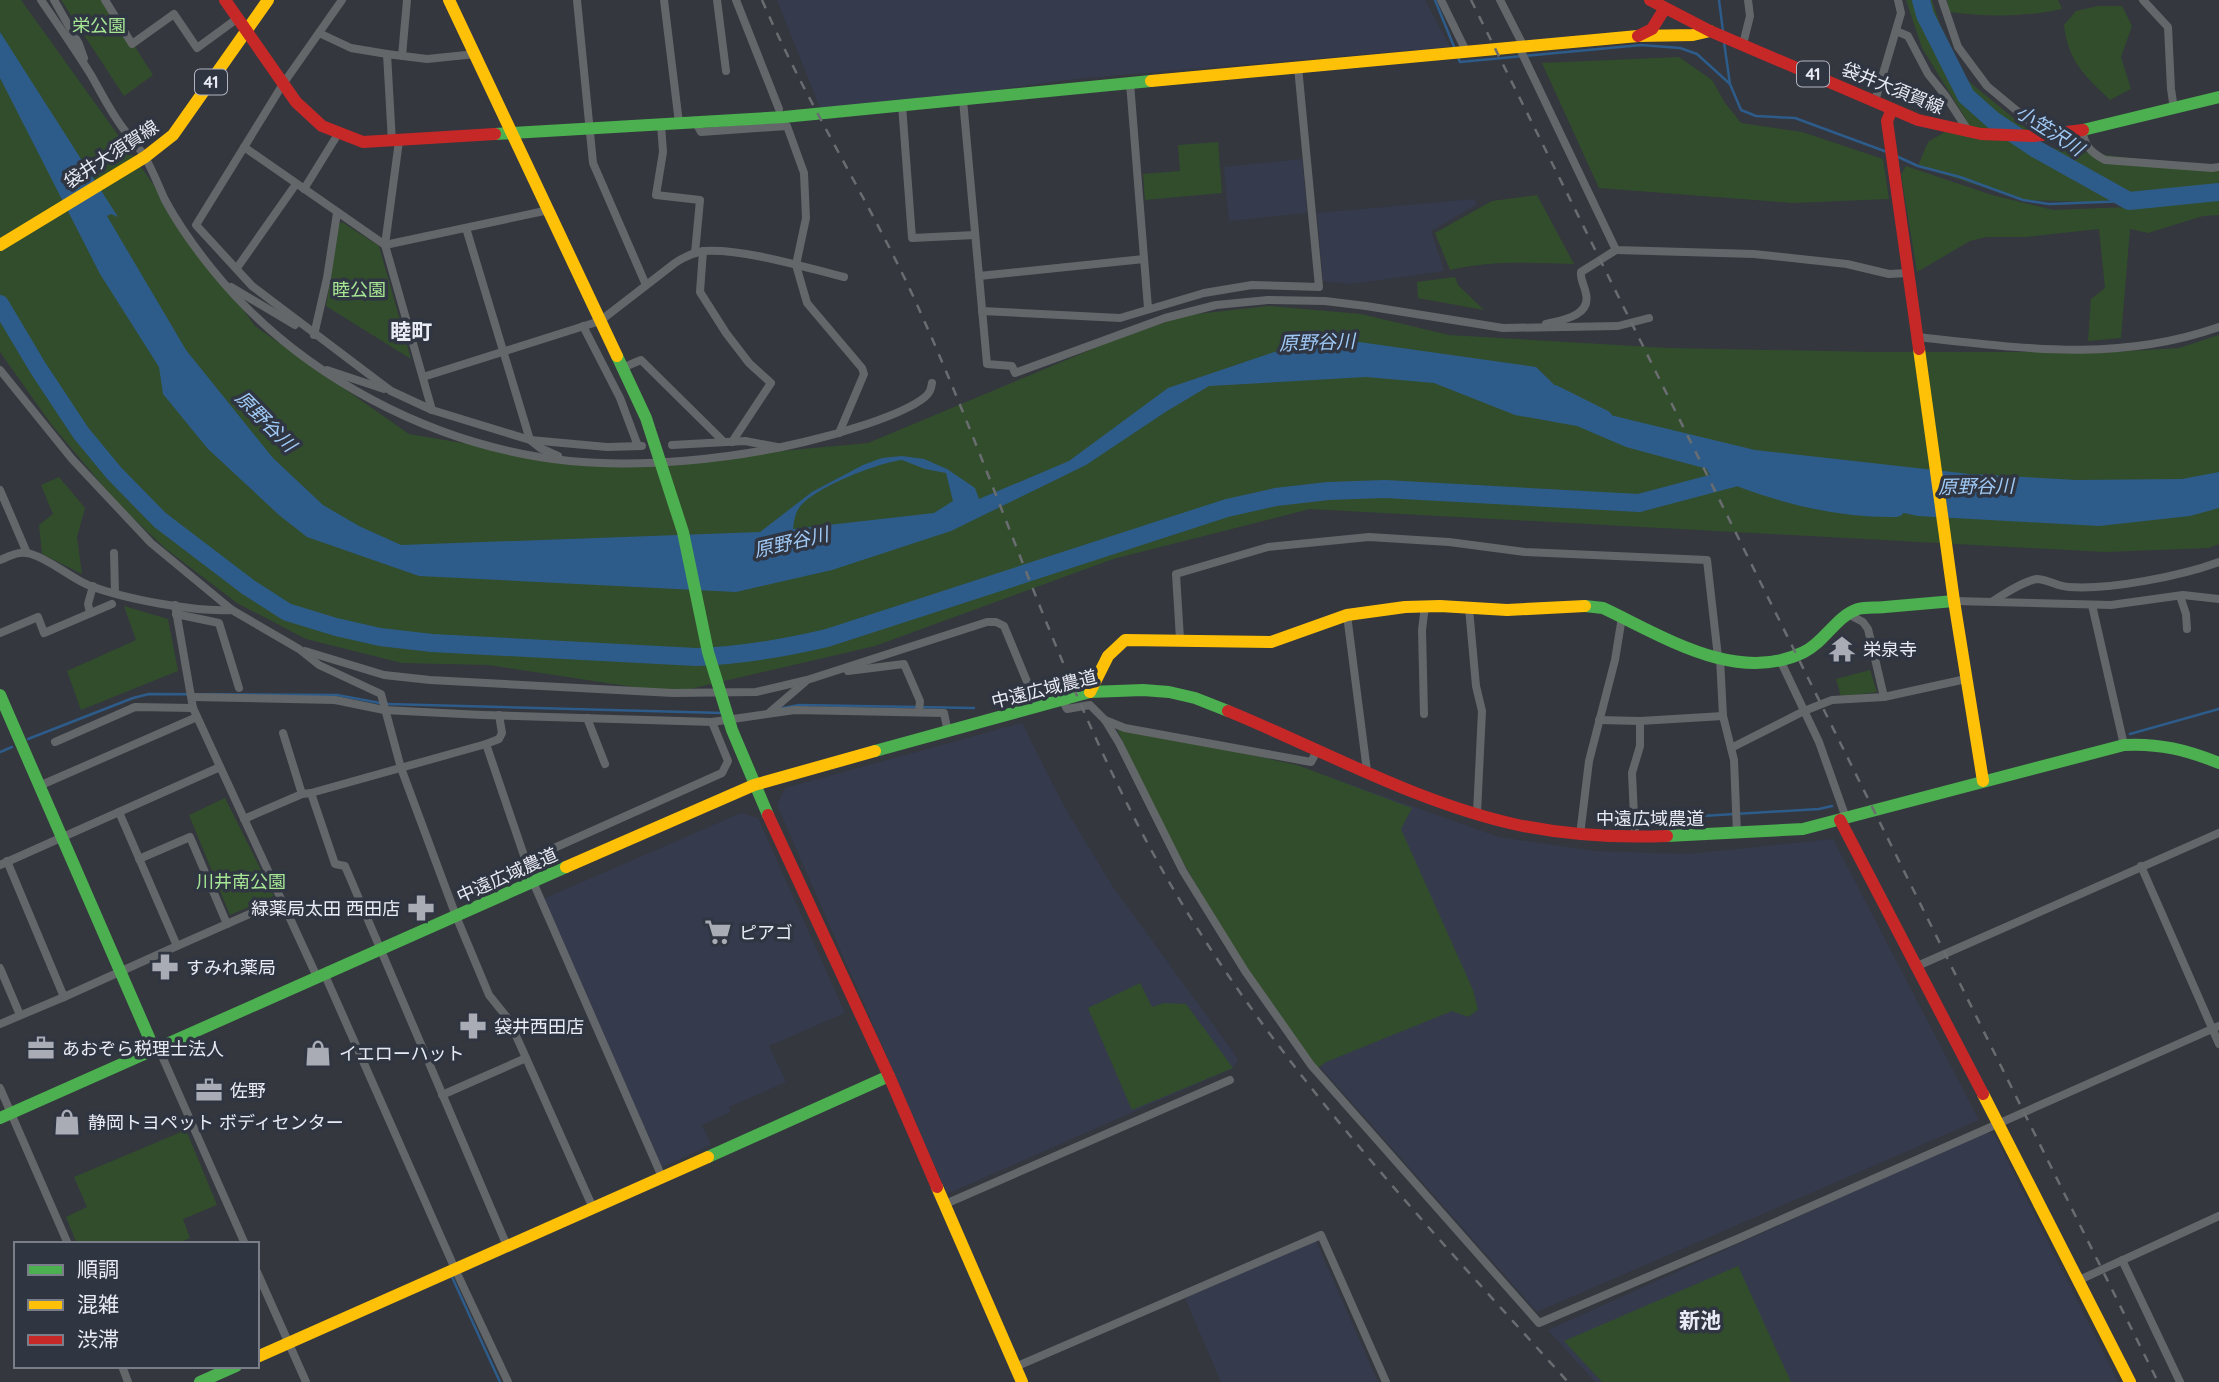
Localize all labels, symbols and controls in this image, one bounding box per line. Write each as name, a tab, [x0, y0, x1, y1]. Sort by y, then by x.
park label: 栄公園	[72, 14, 126, 37]
street label: 袋井大須賀線	[1839, 57, 1947, 119]
road number: 41	[1797, 61, 1829, 86]
road number: 41	[195, 69, 227, 94]
water label: 小笠沢川	[2012, 99, 2090, 162]
street label: 袋井大須賀線	[59, 115, 163, 193]
park label: 睦公園	[332, 278, 386, 301]
district label: 睦町	[390, 318, 432, 344]
water label: 原野谷川	[1279, 329, 1357, 355]
water label: 原野谷川	[231, 386, 303, 458]
water label: 原野谷川	[1938, 473, 2016, 499]
water label: 原野谷川	[751, 521, 833, 562]
temple icon: 栄泉寺	[1827, 634, 1857, 664]
place label: 栄泉寺	[1863, 638, 1917, 661]
street label: 中遠広域農道	[989, 665, 1099, 713]
street label: 中遠広域農道	[1596, 807, 1704, 830]
street label: 中遠広域農道	[453, 843, 561, 907]
park label: 川井南公園	[196, 870, 286, 893]
pharmacy icon: 緑薬局太田 西田店	[406, 893, 436, 923]
place label: 緑薬局太田 西田店	[251, 897, 400, 920]
supermarket icon: ピアゴ	[703, 917, 733, 947]
place label: ピアゴ	[739, 921, 793, 944]
pharmacy icon: すみれ薬局	[150, 952, 180, 982]
place label: すみれ薬局	[186, 956, 276, 979]
pharmacy icon: 袋井西田店	[458, 1011, 488, 1041]
place label: 袋井西田店	[494, 1015, 584, 1038]
office icon: あおぞら税理士法人	[26, 1033, 56, 1063]
place label: あおぞら税理士法人	[62, 1037, 224, 1060]
shop icon: イエローハット	[303, 1038, 333, 1068]
place label: イエローハット	[339, 1042, 464, 1065]
office icon: 佐野	[194, 1075, 224, 1105]
place label: 佐野	[230, 1079, 266, 1102]
shop icon: 静岡トヨペット ボディセンター	[52, 1107, 82, 1137]
place label: 静岡トヨペット ボディセンター	[88, 1111, 344, 1134]
legend	[14, 1242, 259, 1368]
text: 順調	[77, 1256, 119, 1282]
text: 混雑	[77, 1291, 119, 1317]
district label: 新池	[1679, 1307, 1721, 1333]
text: 渋滞	[77, 1326, 119, 1352]

